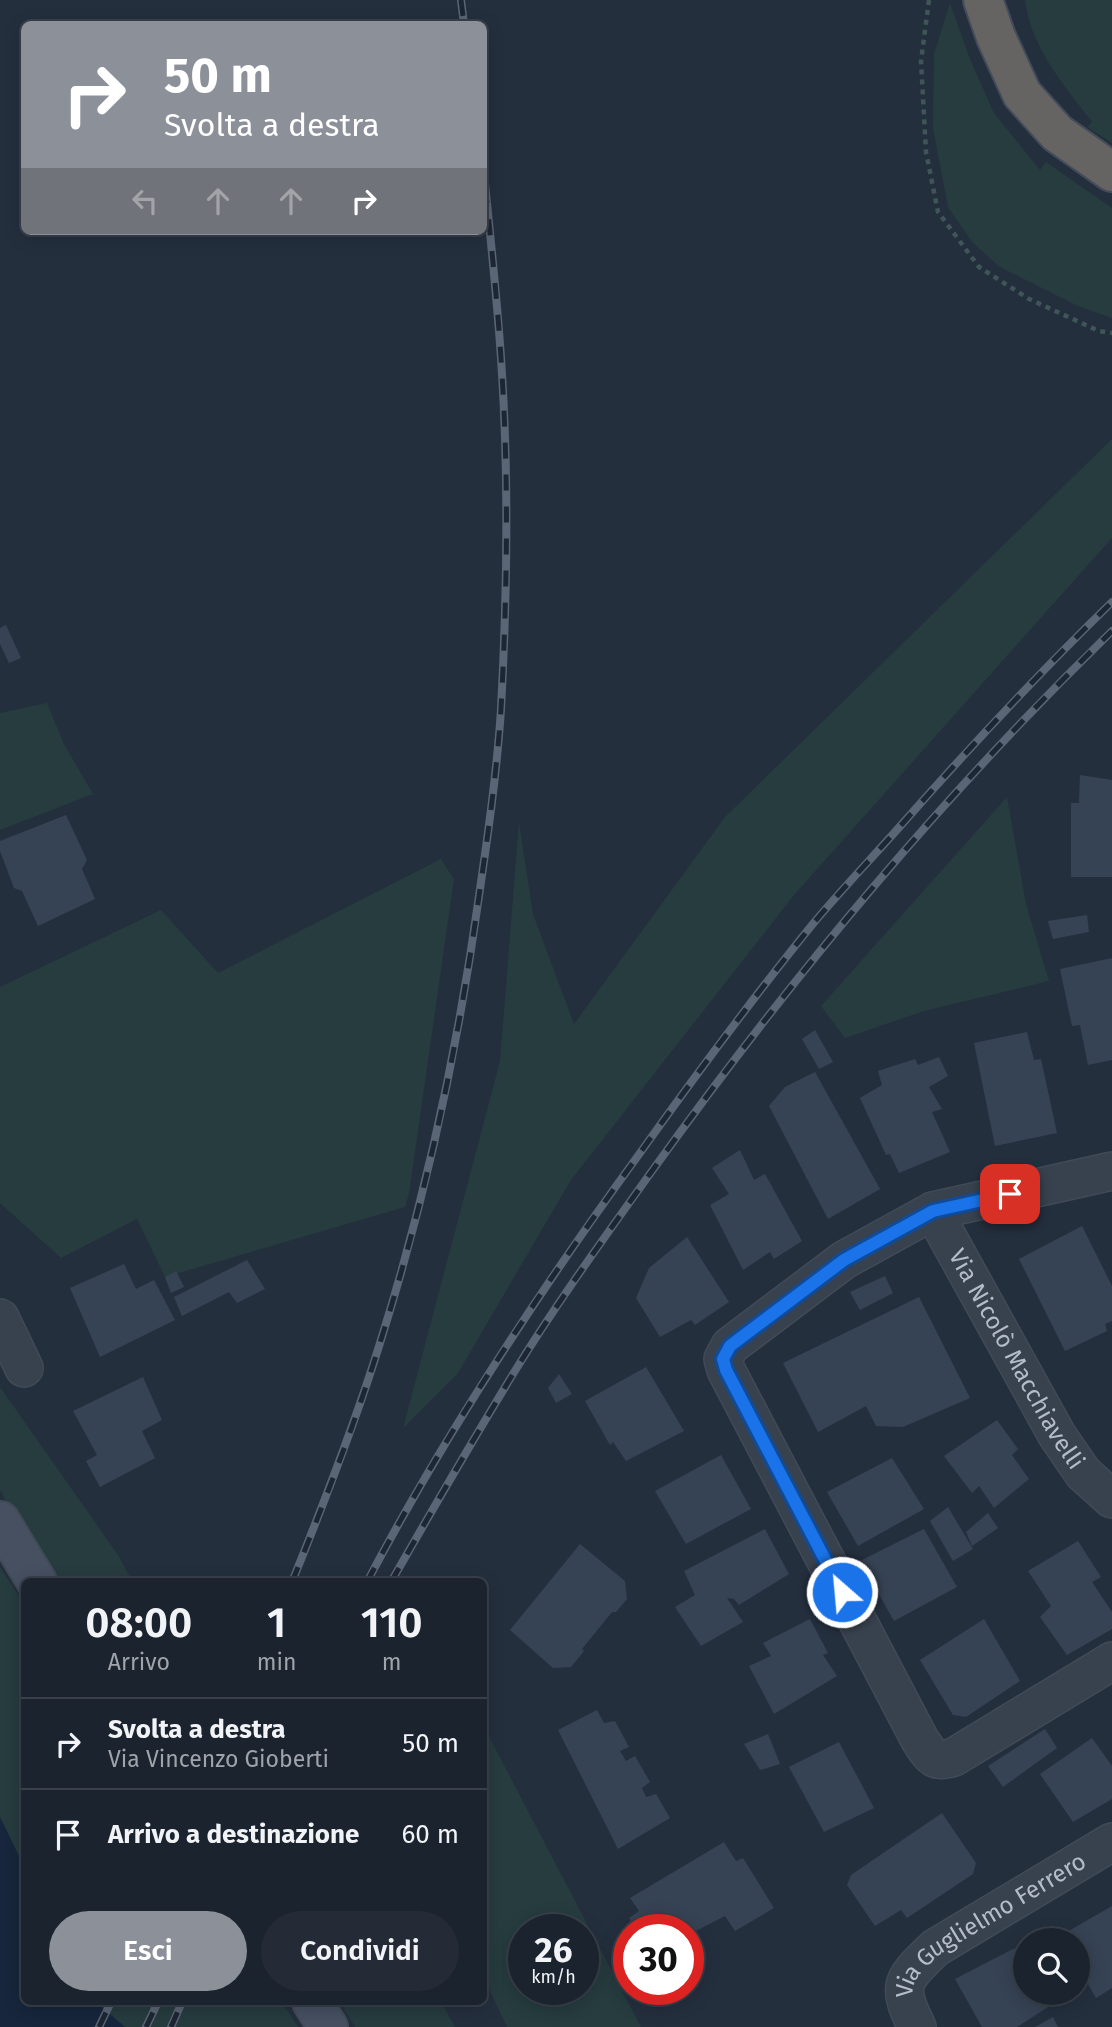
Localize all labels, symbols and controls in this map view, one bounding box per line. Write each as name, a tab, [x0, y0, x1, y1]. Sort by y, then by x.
text: 50 m	[164, 46, 272, 105]
icon: right	[49, 49, 140, 140]
text: Svolta a destra	[164, 106, 380, 144]
icon: left	[126, 182, 164, 220]
icon: ahead	[199, 182, 237, 220]
icon: ahead	[272, 182, 310, 220]
icon: right	[345, 182, 383, 220]
pin	[980, 1164, 1040, 1224]
icon: arrive	[991, 1175, 1029, 1213]
street label: Via Nicolò Macchiavelli	[943, 1244, 1090, 1474]
position arrow	[805, 1555, 879, 1629]
text: 08:00	[85, 1598, 192, 1648]
text: 1	[267, 1598, 286, 1648]
text: 110	[361, 1598, 423, 1648]
text: Arrivo	[108, 1648, 170, 1676]
text: min	[257, 1648, 296, 1676]
text: m	[382, 1648, 402, 1676]
text: Svolta a destra	[108, 1714, 286, 1745]
icon: right	[49, 1725, 87, 1763]
text: 50 m	[402, 1728, 459, 1759]
text: Via Vincenzo Gioberti	[108, 1745, 329, 1773]
icon: arrive	[49, 1816, 87, 1854]
text: Arrivo a destinazione	[108, 1819, 359, 1850]
text: 60 m	[401, 1819, 459, 1850]
street label: Via Guglielmo Ferrero	[891, 1847, 1091, 1997]
button: Esci	[49, 1911, 247, 1991]
button: Condividi	[261, 1911, 459, 1991]
speed limit sign: 30	[613, 1914, 704, 2005]
map controls	[1013, 1928, 1090, 2005]
button: search	[1013, 1928, 1090, 2005]
text: 26	[535, 1929, 572, 1971]
text: km/h	[531, 1966, 576, 1988]

